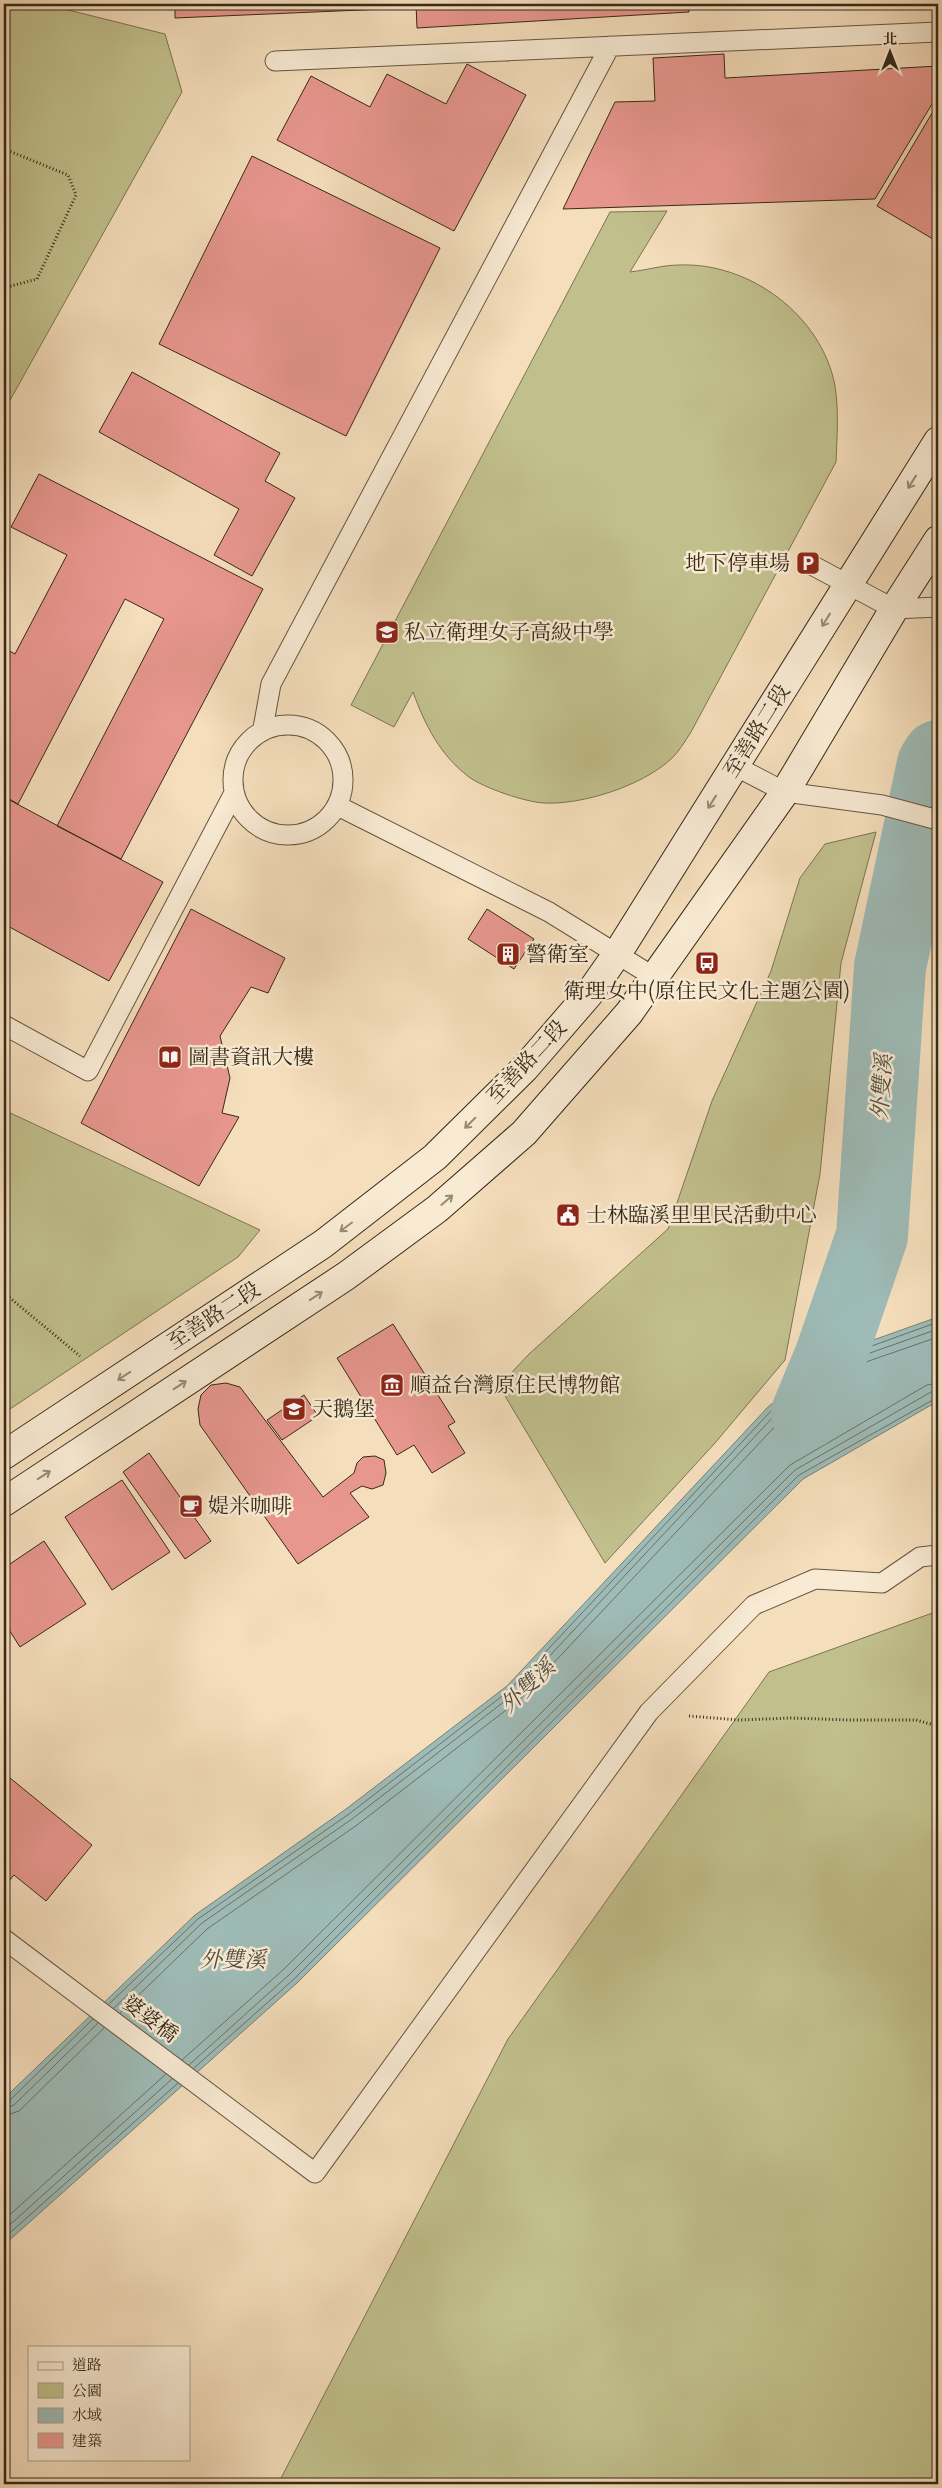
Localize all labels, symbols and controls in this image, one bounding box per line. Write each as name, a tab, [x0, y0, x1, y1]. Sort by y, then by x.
north arrow	[864, 28, 914, 78]
text: 北	[883, 30, 897, 49]
one-way arrow	[907, 475, 917, 489]
place label: 地下停車場	[685, 549, 790, 578]
parking icon: 地下停車場	[795, 550, 821, 576]
one-way arrow	[820, 612, 830, 626]
place label: 私立衛理女子高級中學	[404, 618, 614, 647]
school or university icon: 私立衛理女子高級中學	[374, 619, 400, 645]
street label: 至善路二段	[717, 679, 797, 783]
one-way arrow	[707, 795, 717, 809]
place label: 警衛室	[526, 940, 589, 969]
building icon: 警衛室	[495, 941, 521, 967]
bus stop icon: 衛理女中(原住民文化主題公園)	[694, 950, 720, 976]
place label: 衛理女中(原住民文化主題公園)	[564, 977, 850, 1006]
street label: 至善路二段	[481, 1014, 573, 1110]
place label: 圖書資訊大樓	[188, 1043, 314, 1072]
library icon: 圖書資訊大樓	[157, 1044, 183, 1070]
water label: 外雙溪	[865, 1051, 899, 1121]
one-way arrow	[464, 1116, 476, 1129]
one-way arrow	[440, 1195, 453, 1206]
place label: 士林臨溪里里民活動中心	[586, 1201, 817, 1230]
public building icon: 士林臨溪里里民活動中心	[555, 1202, 581, 1228]
one-way arrow	[339, 1222, 353, 1232]
street label: 至善路二段	[162, 1275, 266, 1357]
one-way arrow	[309, 1291, 323, 1301]
one-way arrow	[117, 1371, 131, 1381]
place label: 順益台灣原住民博物館	[410, 1371, 620, 1400]
museum icon: 順益台灣原住民博物館	[379, 1372, 405, 1398]
one-way arrow	[173, 1380, 187, 1391]
place label: 天鵝堡	[312, 1395, 375, 1424]
school or university icon: 天鵝堡	[281, 1396, 307, 1422]
one-way arrow	[37, 1470, 51, 1480]
place label: 媞米咖啡	[208, 1492, 292, 1521]
cafe icon: 媞米咖啡	[178, 1493, 204, 1519]
water label: 外雙溪	[494, 1651, 564, 1720]
water label: 外雙溪	[200, 1945, 268, 1975]
street label: 婆婆橋	[116, 1988, 184, 2050]
legend	[28, 2346, 190, 2460]
text: 道路	[72, 2355, 102, 2375]
text: 公園	[72, 2381, 102, 2401]
text: 水域	[72, 2405, 102, 2425]
text: 建築	[72, 2431, 102, 2451]

